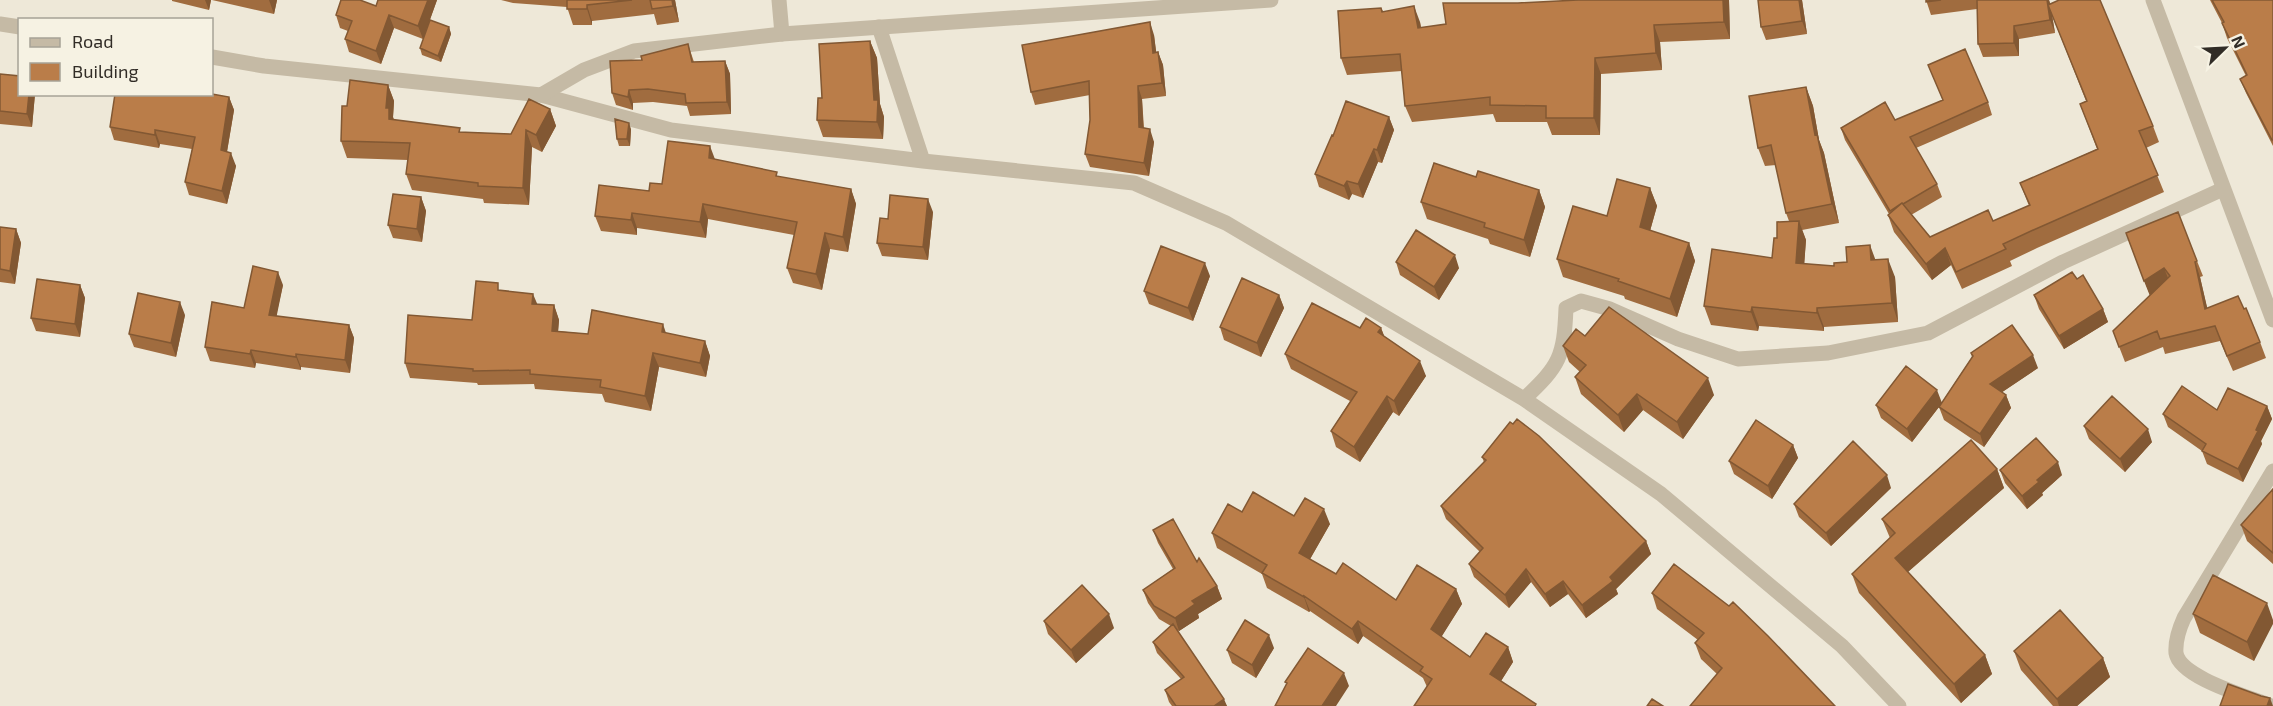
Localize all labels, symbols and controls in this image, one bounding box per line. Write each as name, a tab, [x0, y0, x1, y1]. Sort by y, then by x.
legend	[18, 18, 213, 96]
north arrow	[2195, 18, 2255, 78]
text: Road	[72, 30, 113, 52]
text: N	[2228, 33, 2250, 51]
text: Building	[72, 60, 139, 82]

